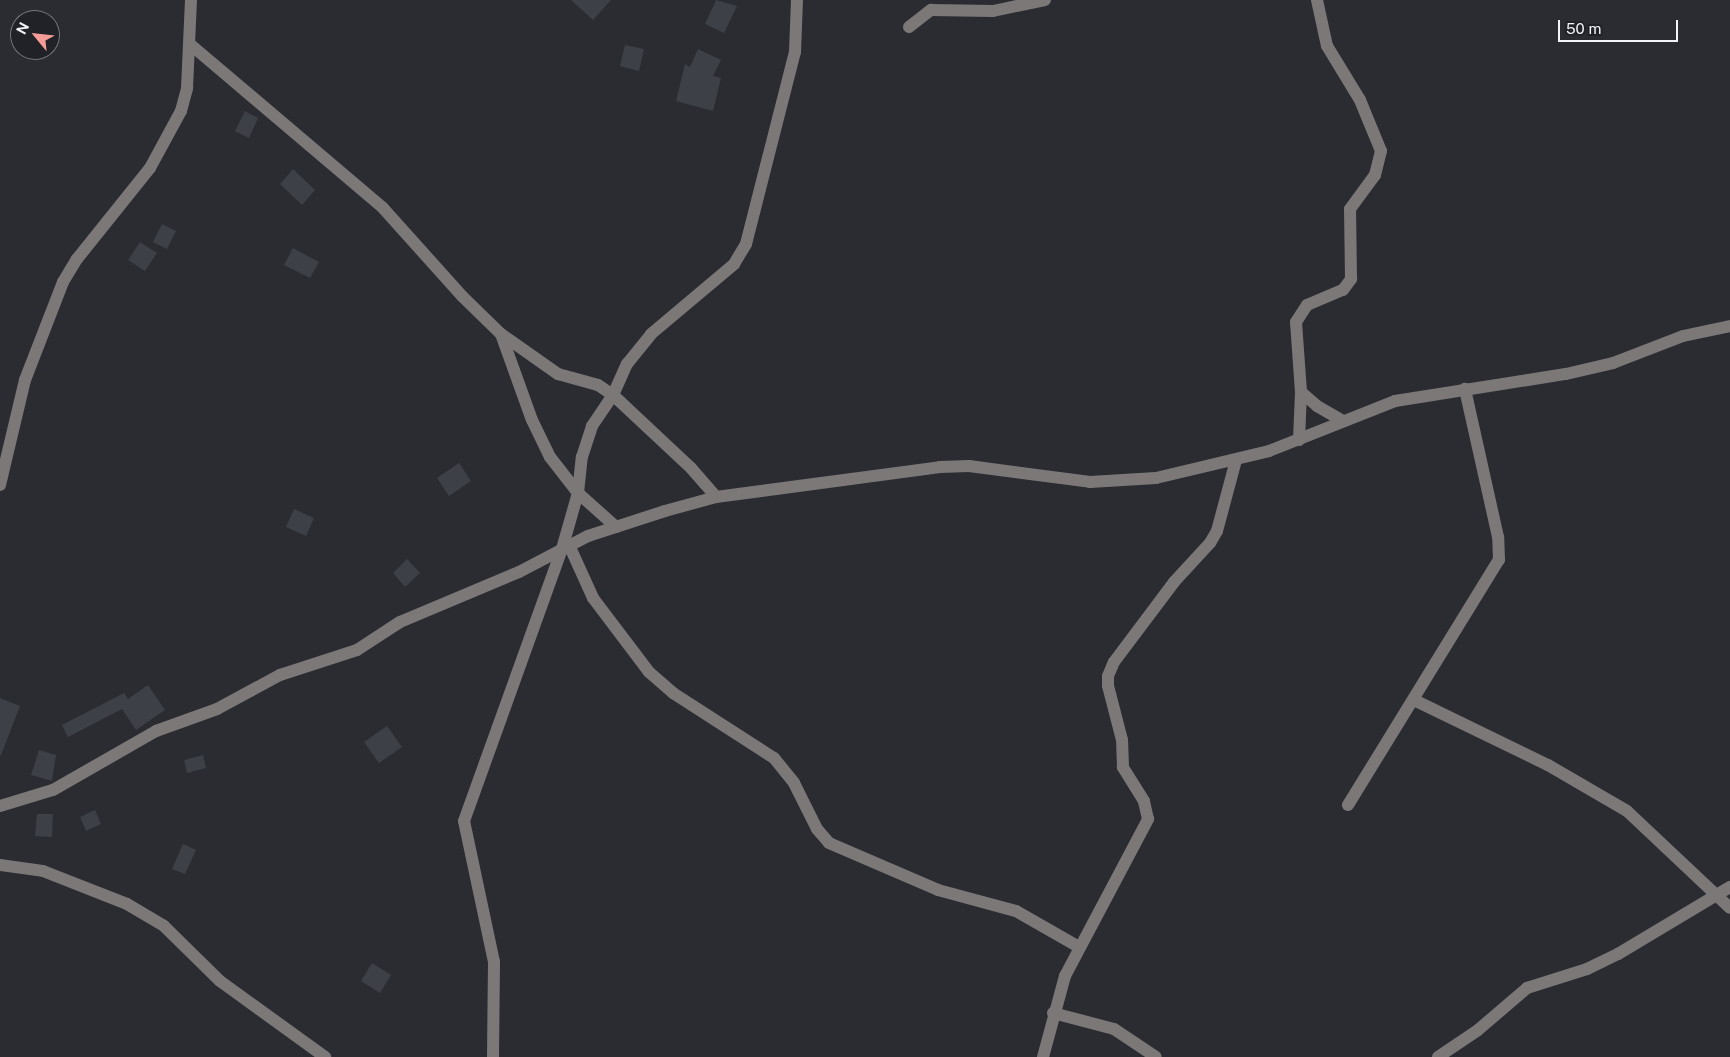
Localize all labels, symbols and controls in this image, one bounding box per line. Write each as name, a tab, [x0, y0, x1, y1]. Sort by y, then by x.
north arrow	[10, 10, 60, 60]
scale bar	[1560, 10, 1680, 42]
text: N	[13, 20, 32, 37]
text: 50 m	[1566, 20, 1601, 37]

